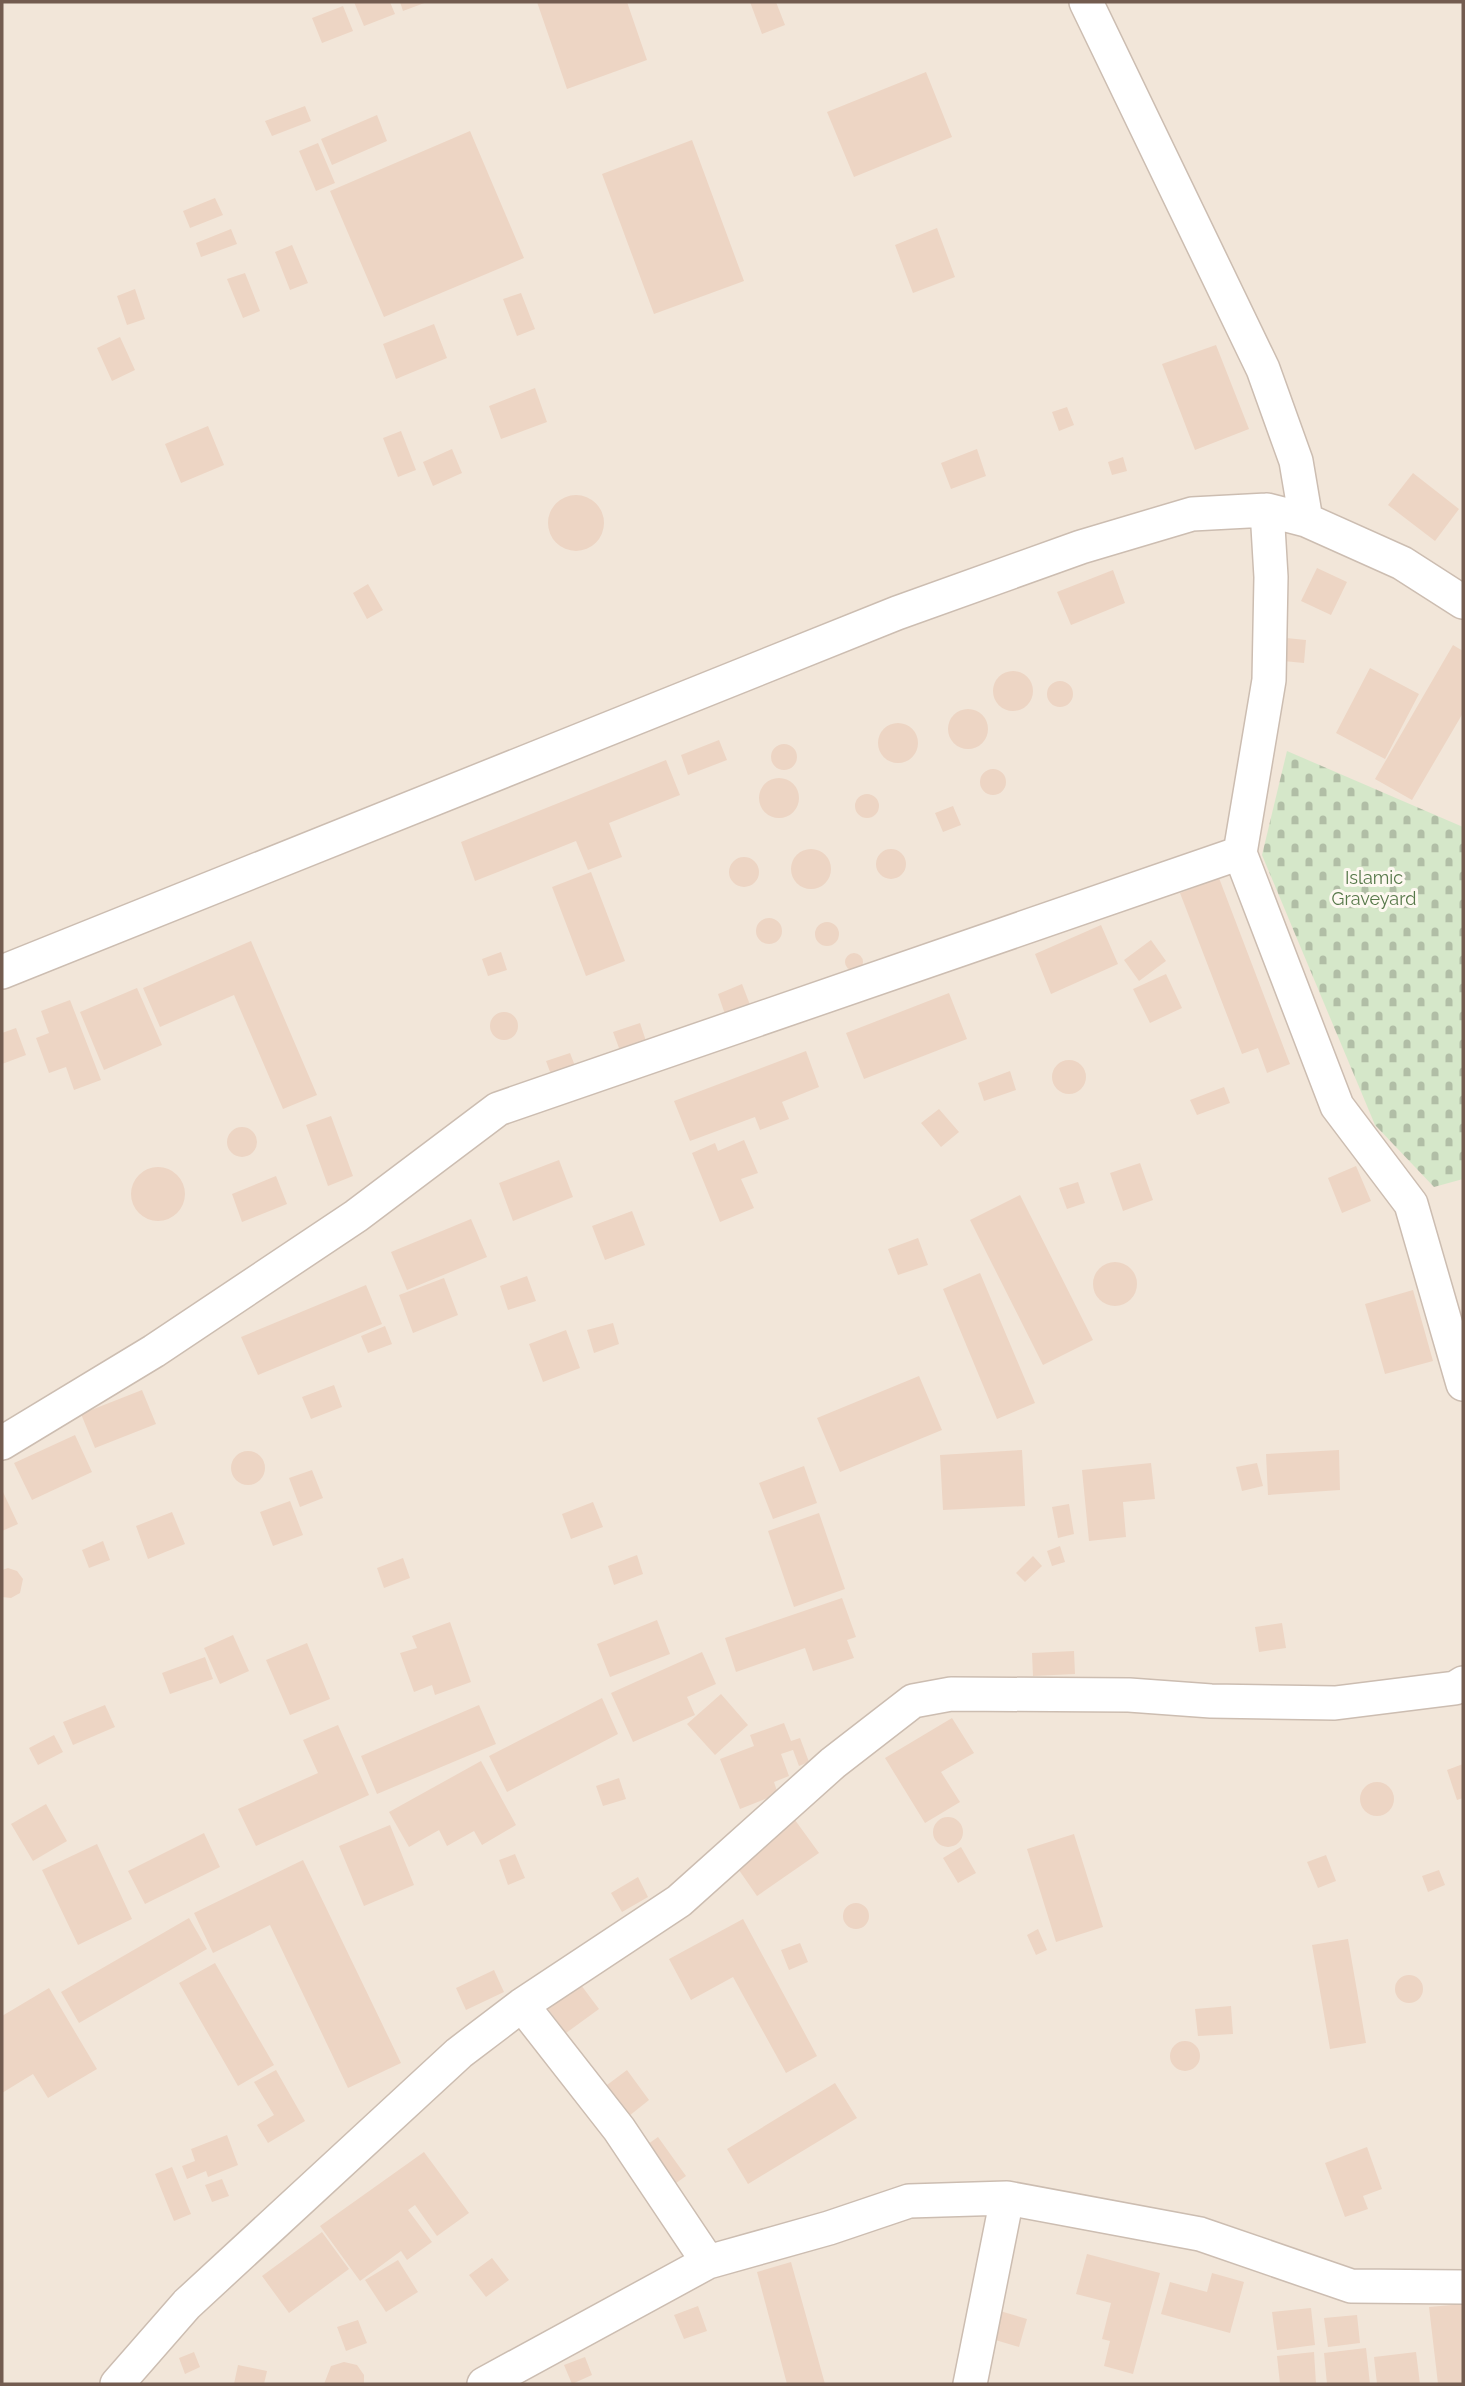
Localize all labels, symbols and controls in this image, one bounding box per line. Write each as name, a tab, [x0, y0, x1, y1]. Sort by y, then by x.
park label: Islamic Graveyard	[1332, 867, 1416, 909]

